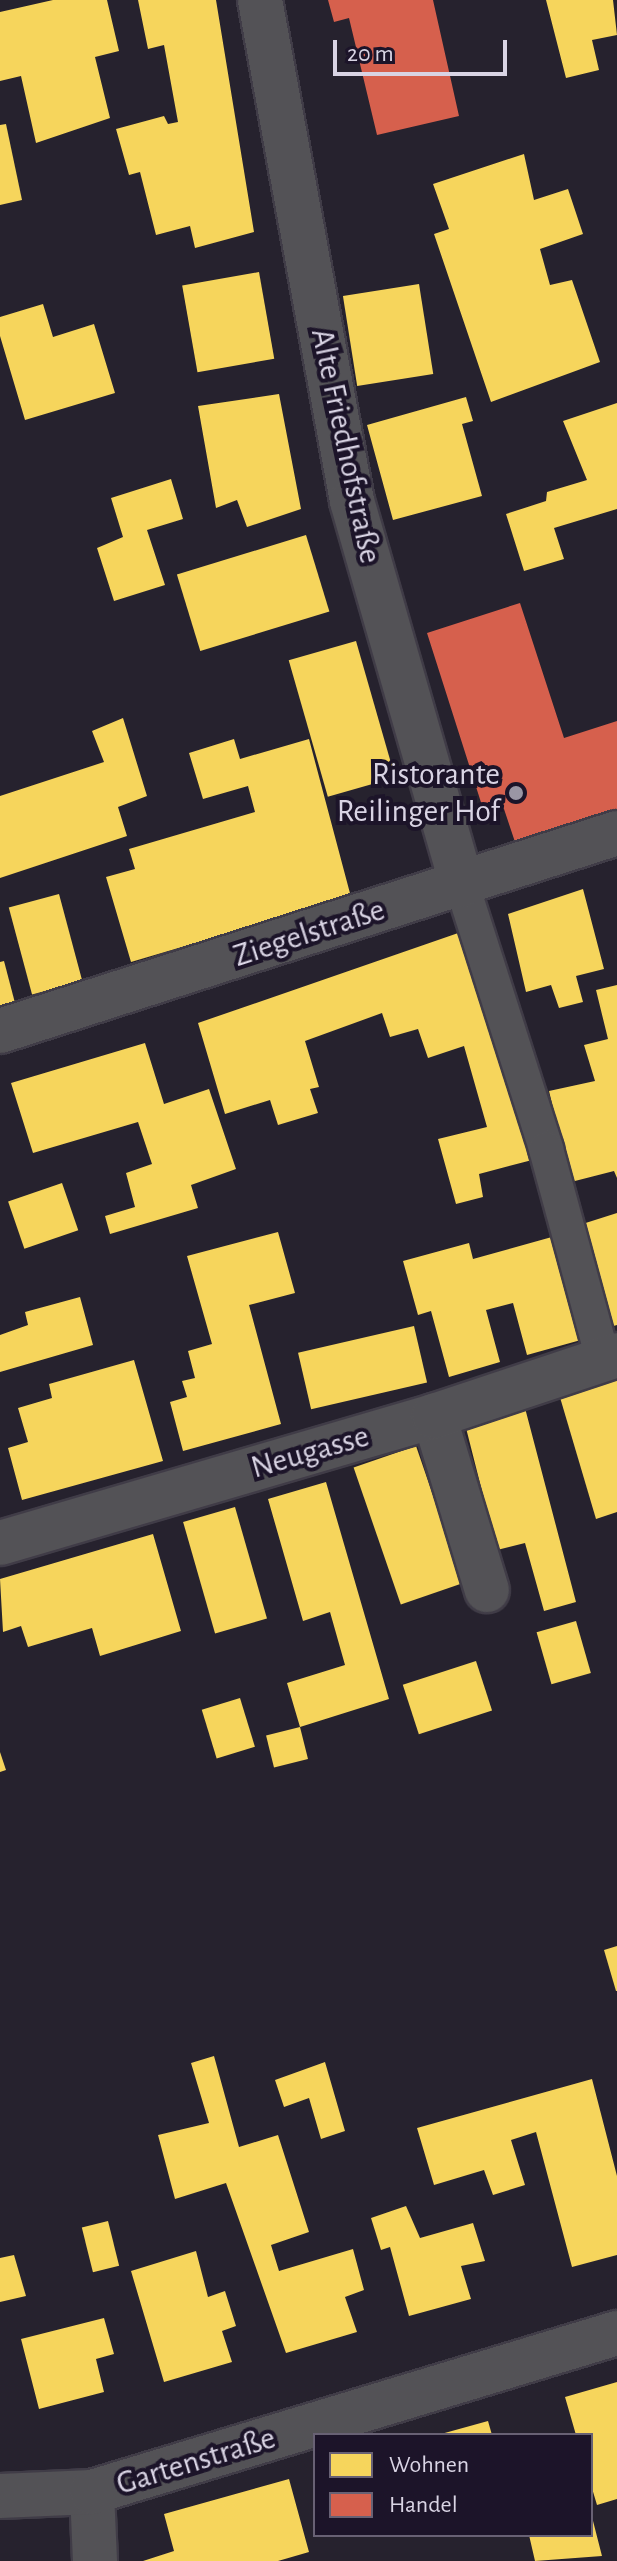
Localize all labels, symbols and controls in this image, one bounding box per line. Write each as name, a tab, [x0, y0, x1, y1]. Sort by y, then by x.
scale bar	[337, 24, 511, 74]
text: 20 m	[347, 42, 394, 66]
street label: Alte Friedhofstraße	[302, 325, 390, 567]
place label: Ristorante Reilinger Hof	[337, 756, 500, 831]
marker: Ristorante Reilinger Hof	[507, 784, 525, 802]
street label: Ziegelstraße	[229, 891, 389, 975]
street label: Neugasse	[247, 1417, 373, 1487]
street label: Gartenstraße	[112, 2419, 280, 2503]
legend	[313, 2433, 593, 2537]
text: Wohnen	[389, 2453, 469, 2477]
text: Handel	[389, 2493, 458, 2517]

